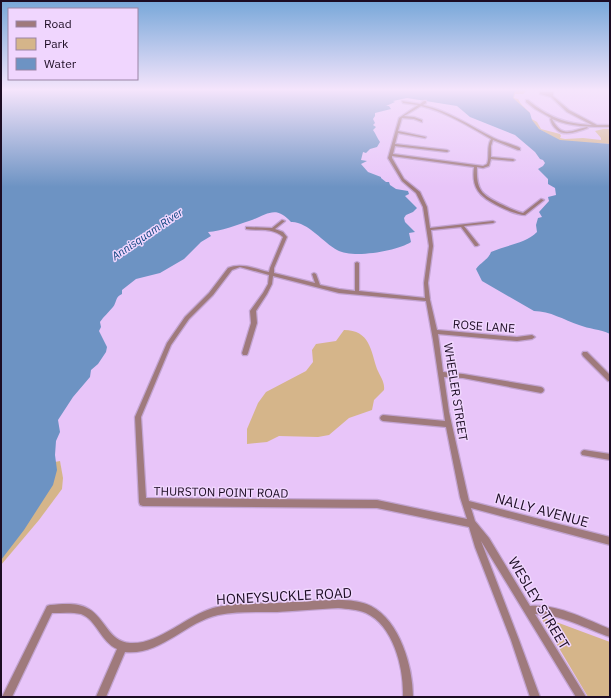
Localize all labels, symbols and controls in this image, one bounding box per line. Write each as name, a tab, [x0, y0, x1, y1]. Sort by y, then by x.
legend	[8, 8, 138, 80]
text: Road	[44, 16, 72, 31]
text: Park	[44, 36, 69, 51]
text: Water	[44, 56, 77, 71]
water label: Annisquam River	[108, 204, 186, 264]
street label: ROSE LANE	[452, 316, 516, 336]
street label: WHEELER STREET	[441, 342, 471, 442]
street label: THURSTON POINT ROAD	[153, 483, 289, 501]
street label: NALLY AVENUE	[493, 489, 591, 531]
street label: WESLEY STREET	[504, 554, 574, 652]
street label: HONEYSUCKLE ROAD	[216, 583, 352, 609]

